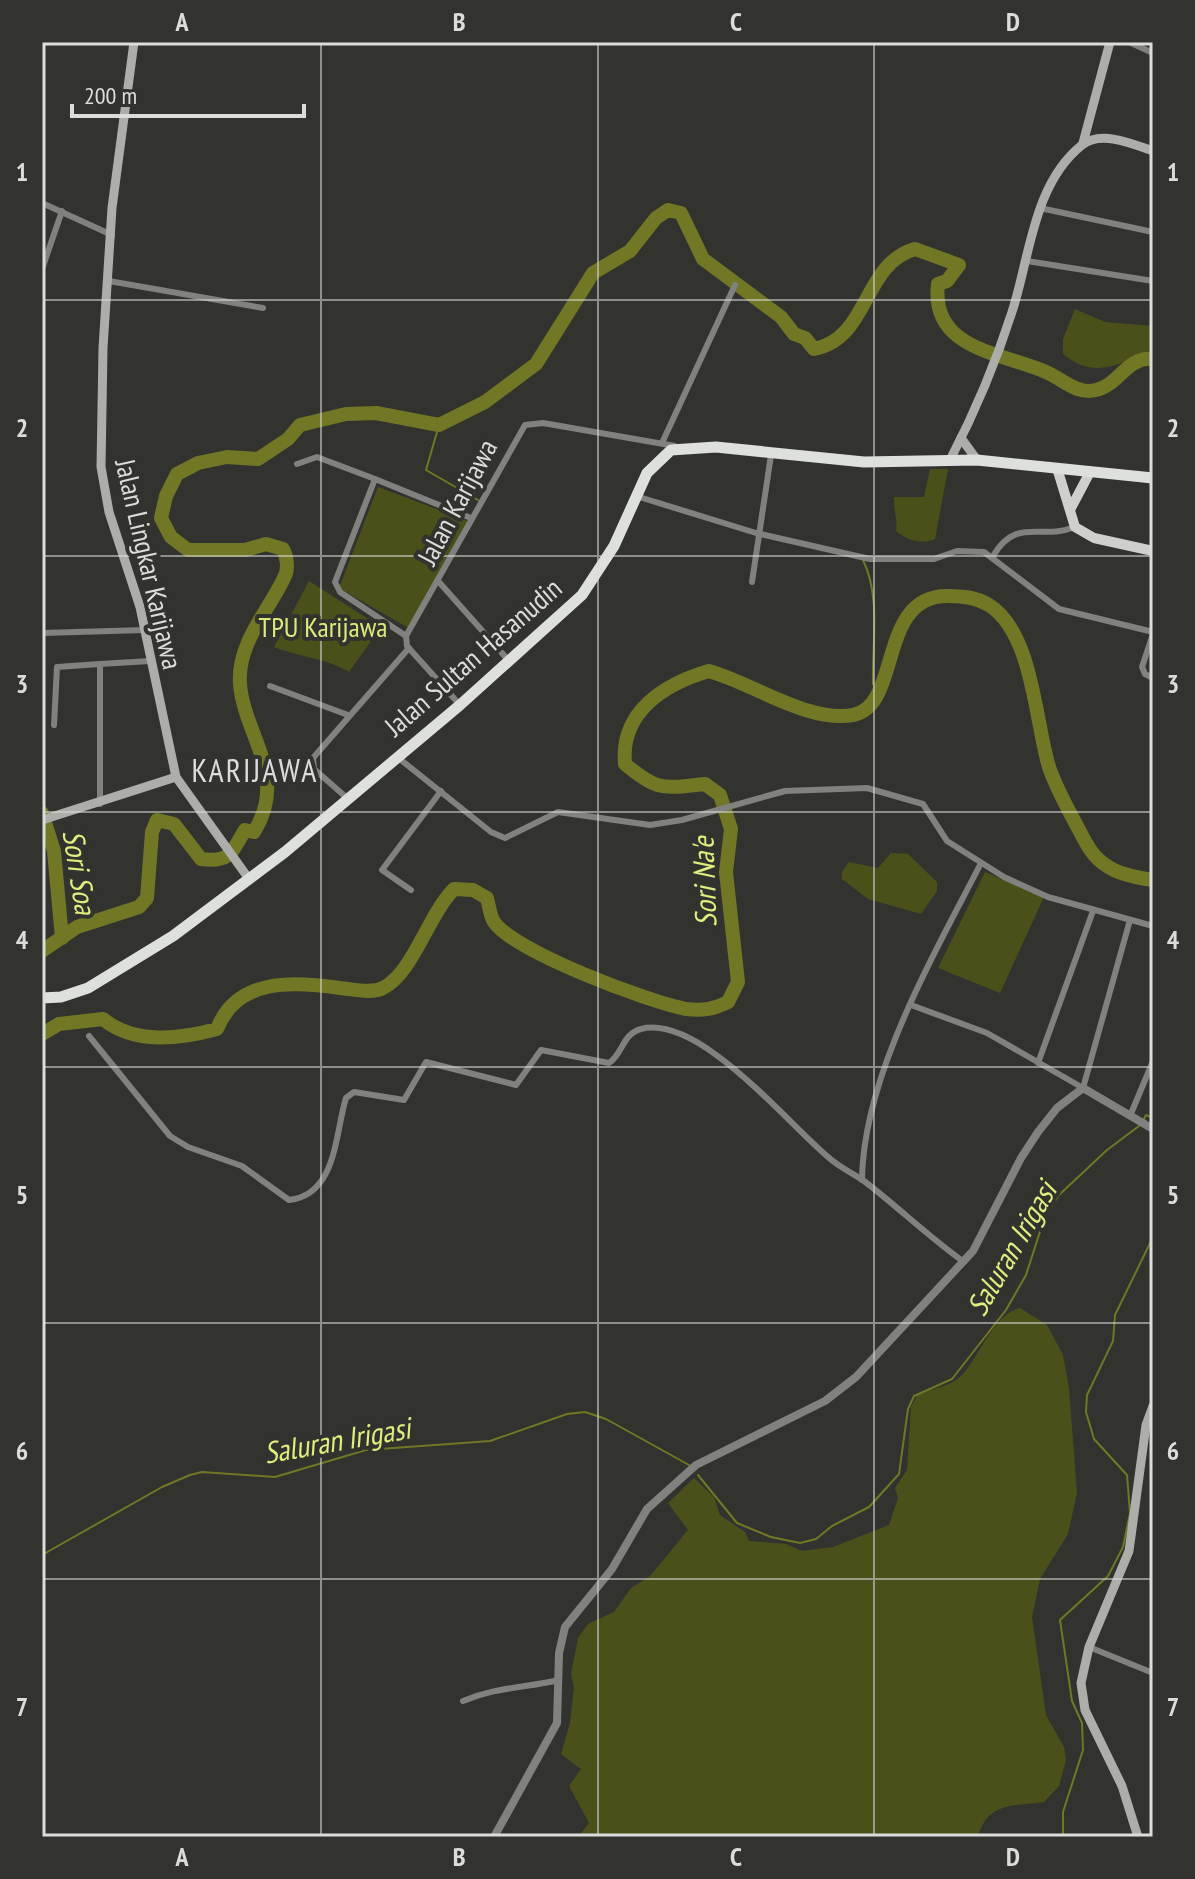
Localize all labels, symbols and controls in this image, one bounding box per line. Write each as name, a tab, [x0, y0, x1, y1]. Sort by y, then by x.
text: A	[174, 5, 189, 38]
text: B	[453, 5, 466, 38]
text: C	[730, 5, 742, 38]
text: D	[1006, 5, 1020, 38]
scale bar	[72, 68, 304, 118]
text: 200 m	[84, 80, 137, 111]
text: 1	[16, 155, 28, 188]
text: 1	[1167, 155, 1179, 188]
text: 2	[16, 411, 28, 444]
text: 2	[1167, 411, 1179, 444]
street label: Jalan Karijawa	[408, 433, 505, 572]
street label: Jalan Lingkar Karijawa	[107, 454, 192, 673]
street label: Jalan Sultan Hasanudin	[375, 569, 569, 745]
park label: TPU Karijawa	[259, 608, 387, 645]
text: 3	[16, 667, 28, 700]
text: 3	[1167, 667, 1179, 700]
district label: KARIJAWA	[192, 749, 318, 791]
water label: Sori Soa	[55, 827, 107, 919]
water label: Sori Na'e	[682, 835, 725, 928]
text: 4	[16, 923, 29, 956]
text: 4	[1167, 923, 1180, 956]
water label: Saluran Irigasi	[957, 1171, 1066, 1322]
text: 5	[16, 1178, 28, 1211]
text: 5	[1167, 1178, 1179, 1211]
water label: Saluran Irigasi	[261, 1407, 416, 1472]
text: 6	[16, 1434, 28, 1467]
text: 6	[1167, 1434, 1179, 1467]
text: 7	[16, 1690, 28, 1723]
text: 7	[1167, 1690, 1179, 1723]
text: A	[174, 1840, 189, 1873]
text: B	[453, 1840, 466, 1873]
text: C	[730, 1840, 742, 1873]
text: D	[1006, 1840, 1020, 1873]

